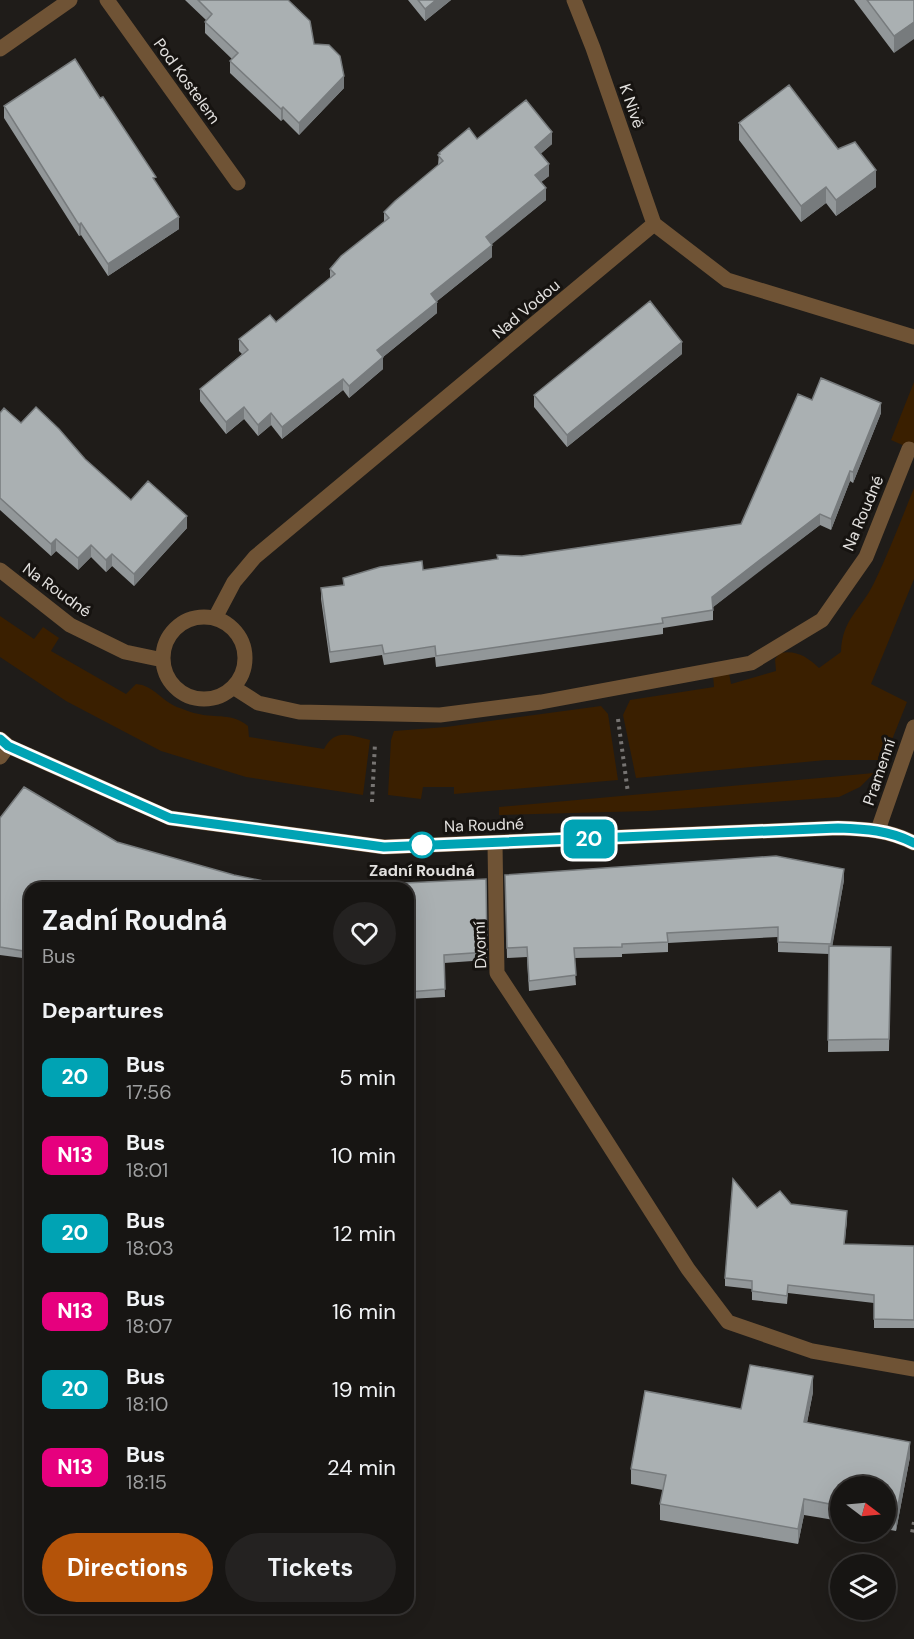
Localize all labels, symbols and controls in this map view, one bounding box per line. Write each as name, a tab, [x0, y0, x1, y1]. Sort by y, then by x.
street label: Pod Kostelem	[149, 34, 225, 128]
street label: K Nivě	[615, 81, 649, 131]
street label: Nad Vodou	[488, 275, 564, 343]
street label: Na Roudné	[838, 472, 888, 554]
street label: Na Roudné	[18, 558, 96, 622]
street label: Pramenní	[858, 735, 900, 808]
street label: Na Roudné	[444, 813, 524, 837]
line badge: 20	[562, 820, 616, 858]
text: 20	[576, 825, 602, 853]
marker: Zadní Roudná	[409, 832, 435, 858]
place label: Zadní Roudná	[369, 860, 475, 881]
text: Zadní Roudná	[42, 902, 227, 939]
button: heart	[333, 902, 396, 965]
street label: Dvorní	[469, 921, 491, 969]
text: Bus	[42, 943, 76, 969]
text: Departures	[42, 996, 164, 1025]
text: Bus	[126, 1050, 165, 1079]
text: 20	[62, 1063, 88, 1091]
text: 5 min	[339, 1063, 396, 1092]
text: 17:56	[126, 1079, 172, 1105]
text: Bus	[126, 1128, 165, 1157]
text: N13	[57, 1141, 93, 1169]
text: 10 min	[331, 1141, 396, 1170]
text: 18:01	[126, 1157, 168, 1183]
text: Bus	[126, 1206, 165, 1235]
text: 20	[62, 1219, 88, 1247]
text: 12 min	[333, 1219, 396, 1248]
text: 18:03	[126, 1235, 174, 1261]
text: Bus	[126, 1284, 165, 1313]
text: N13	[57, 1297, 93, 1325]
text: 16 min	[332, 1297, 396, 1326]
text: 18:07	[126, 1313, 173, 1339]
text: Bus	[126, 1362, 165, 1391]
text: 20	[62, 1375, 88, 1403]
text: 19 min	[332, 1375, 396, 1404]
text: 18:10	[126, 1391, 168, 1417]
text: Bus	[126, 1440, 165, 1469]
text: N13	[57, 1453, 93, 1481]
text: 24 min	[327, 1453, 396, 1482]
text: 18:15	[126, 1469, 167, 1495]
north arrow	[830, 1476, 896, 1542]
map controls	[830, 1476, 896, 1620]
button: Directions	[42, 1533, 213, 1602]
button: Tickets	[225, 1533, 396, 1602]
button: layers	[830, 1554, 896, 1620]

